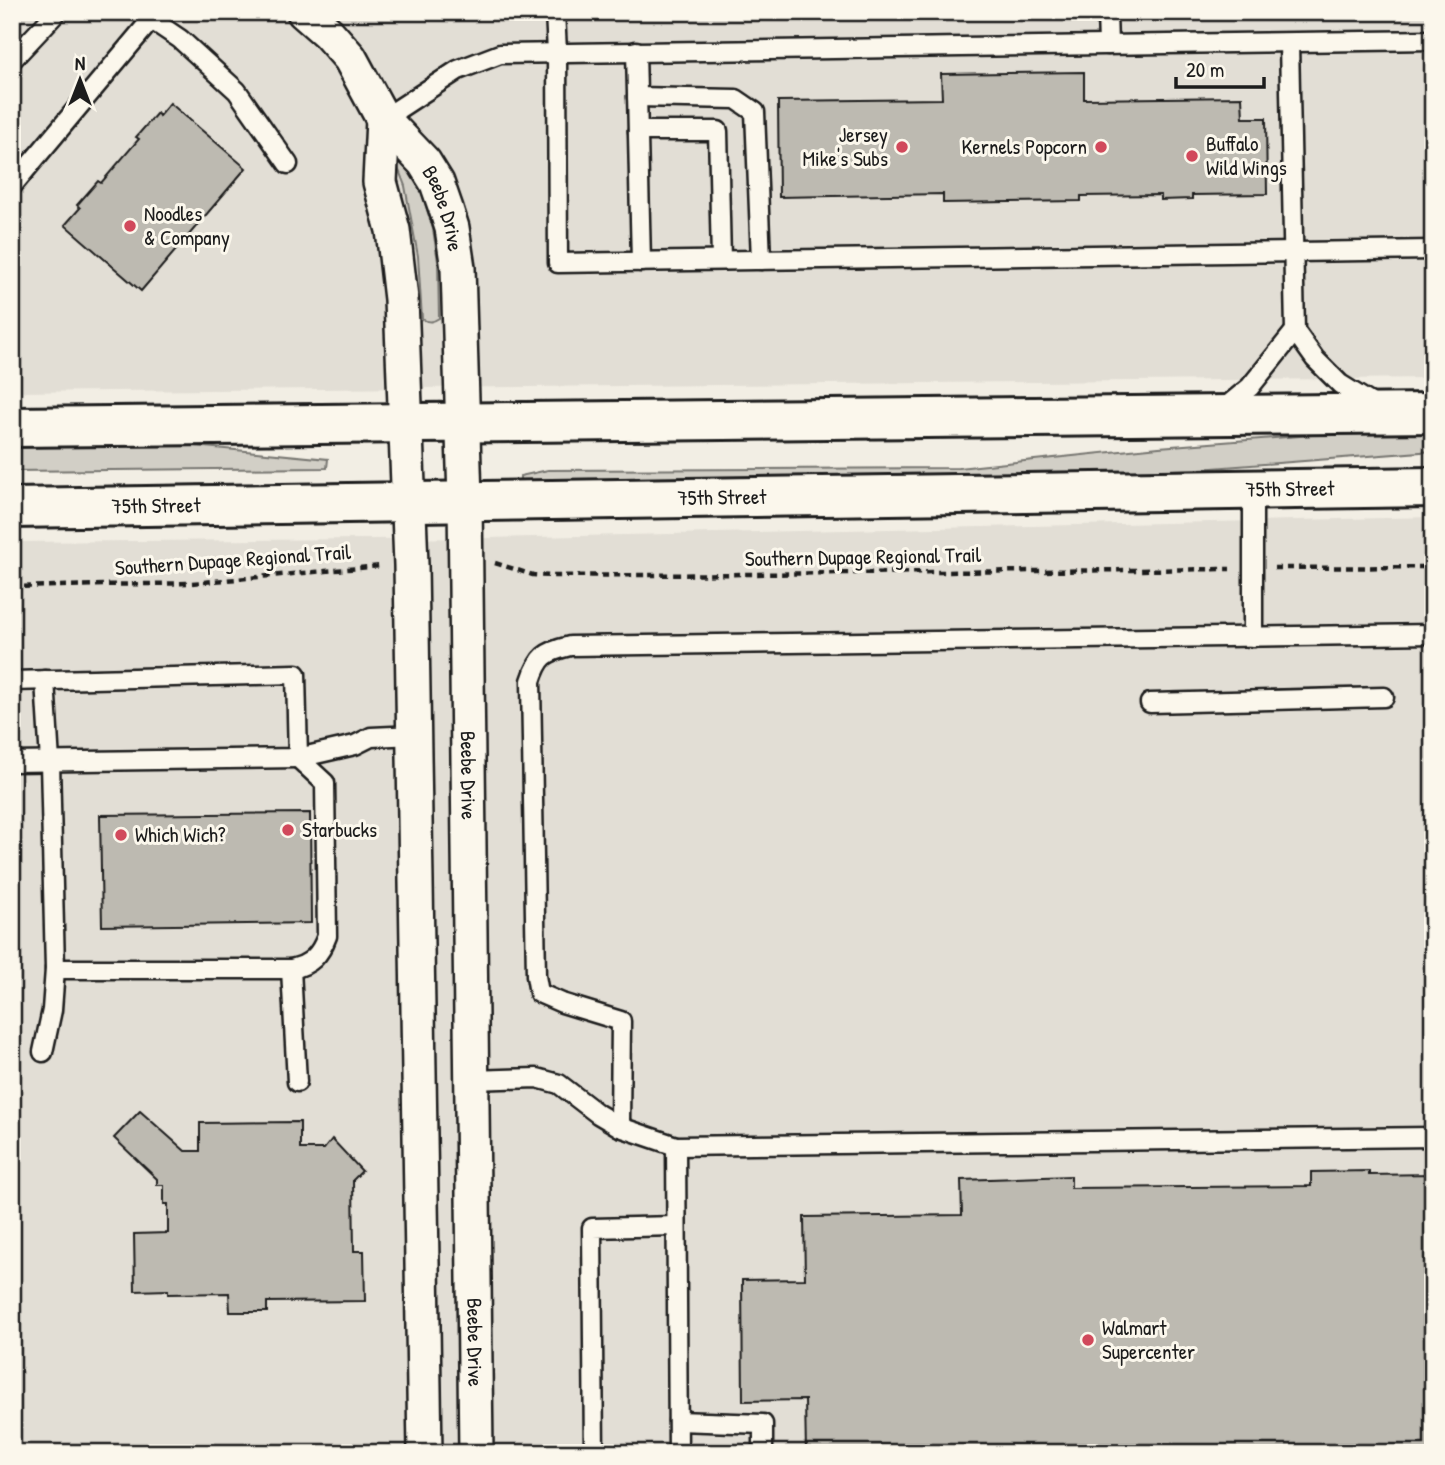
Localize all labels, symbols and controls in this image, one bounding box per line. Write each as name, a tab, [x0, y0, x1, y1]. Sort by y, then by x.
north arrow	[46, 46, 116, 116]
scale bar	[1176, 46, 1263, 90]
text: N	[75, 50, 85, 76]
text: 20 m	[1186, 55, 1224, 84]
place label: Jersey Mike's Subs	[803, 120, 888, 173]
place label: Buffalo Wild Wings	[1206, 129, 1287, 182]
place label: Kernels Popcorn	[961, 132, 1087, 161]
marker: Jersey Mike's Subs	[894, 139, 910, 155]
marker: Kernels Popcorn	[1093, 139, 1109, 155]
marker: Buffalo Wild Wings	[1184, 148, 1200, 164]
street label: Beebe Drive	[416, 160, 470, 253]
place label: Noodles & Company	[144, 199, 230, 252]
marker: Noodles & Company	[122, 218, 138, 234]
street label: 75th Street	[1245, 473, 1335, 504]
street label: 75th Street	[677, 482, 767, 512]
street label: 75th Street	[111, 490, 202, 521]
street label: Southern Dupage Regional Trail	[114, 537, 352, 582]
street label: Southern Dupage Regional Trail	[745, 540, 982, 573]
street label: Beebe Drive	[454, 731, 484, 820]
place label: Starbucks	[302, 815, 377, 844]
place label: Which Wich?	[135, 820, 226, 849]
marker: Starbucks	[280, 822, 296, 838]
marker: Which Wich?	[113, 827, 129, 843]
street label: Beebe Drive	[460, 1298, 490, 1387]
place label: Walmart Supercenter	[1102, 1313, 1195, 1366]
marker: Walmart Supercenter	[1080, 1332, 1096, 1348]

